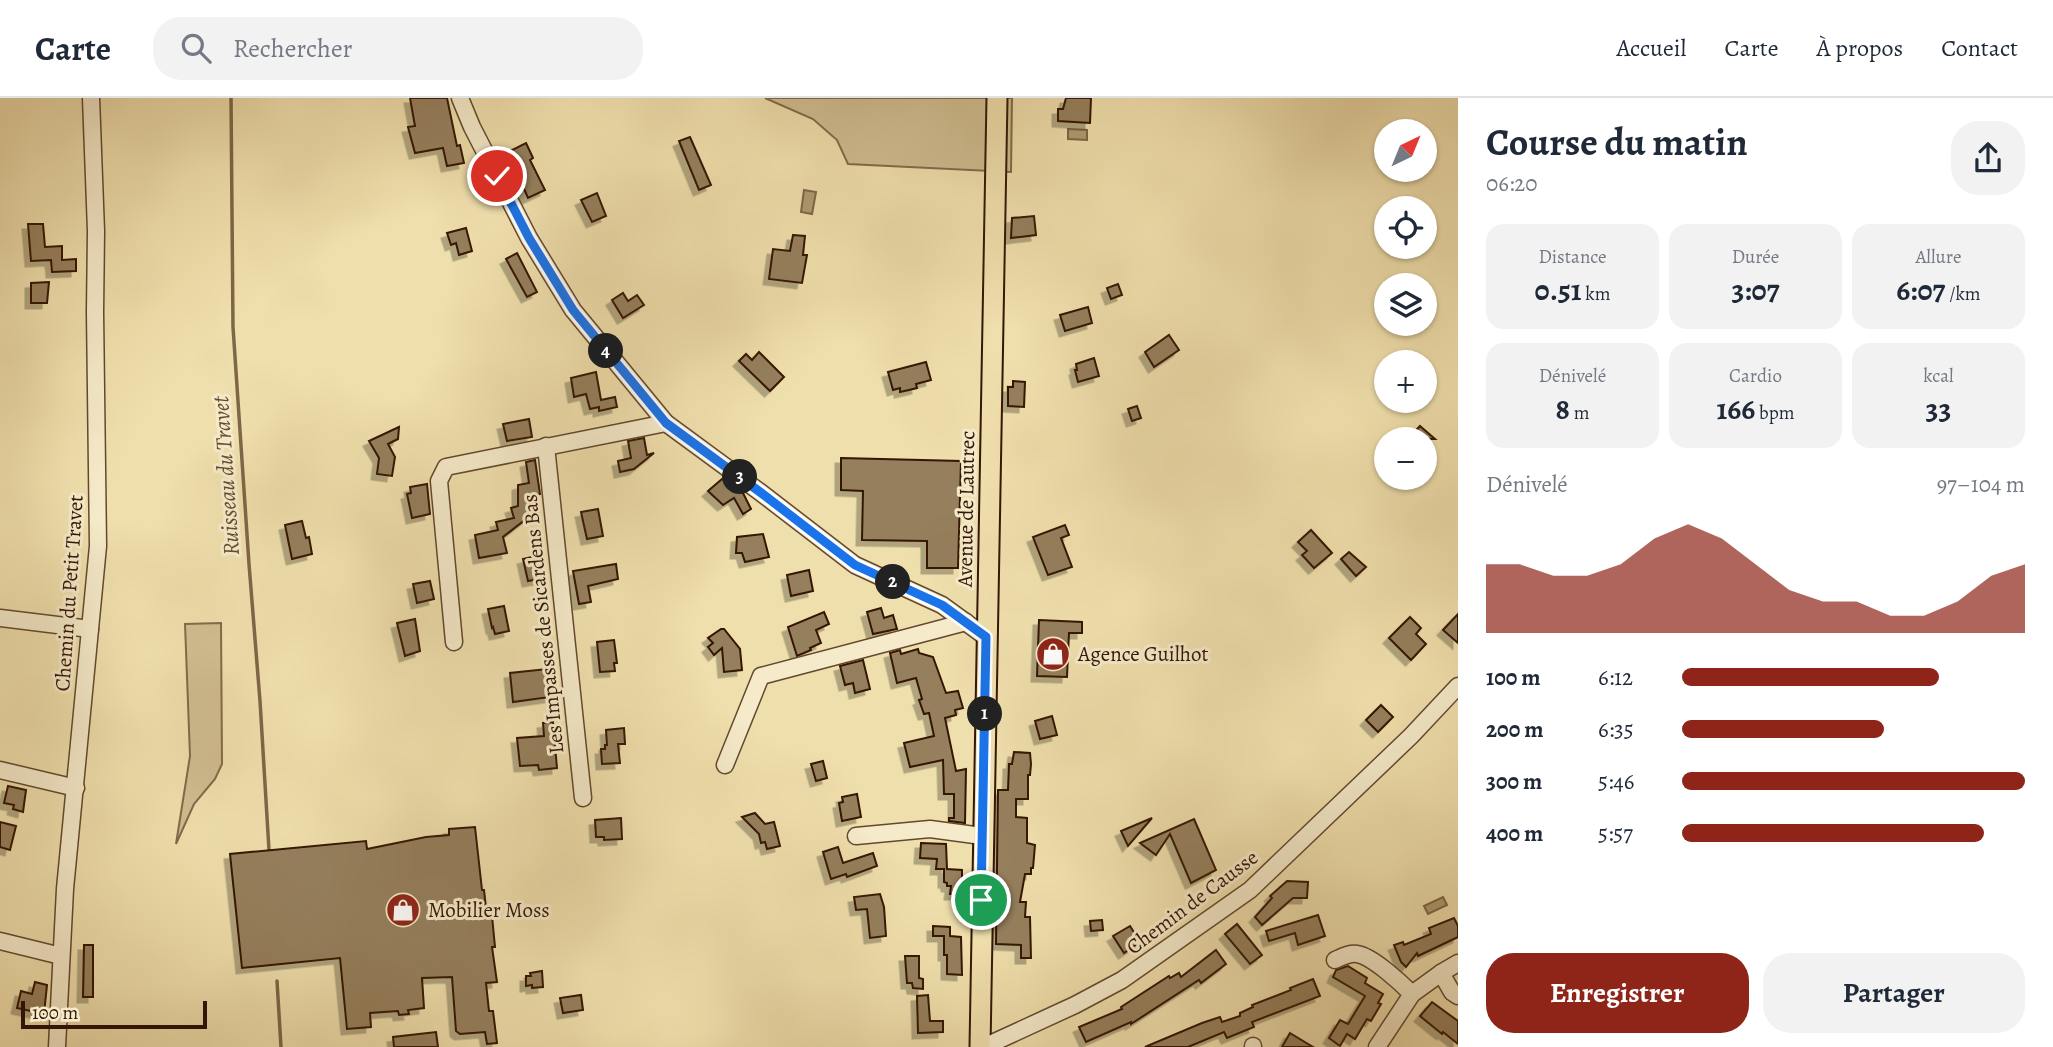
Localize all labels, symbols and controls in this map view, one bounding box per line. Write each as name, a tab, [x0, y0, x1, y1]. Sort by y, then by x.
search box	[153, 17, 643, 80]
text: Carte	[35, 26, 111, 71]
icon: search	[177, 29, 215, 67]
text: Rechercher	[233, 31, 353, 66]
text: Accueil	[1616, 32, 1686, 64]
text: Carte	[1724, 32, 1779, 64]
text: À propos	[1817, 32, 1903, 64]
text: Contact	[1941, 32, 2018, 64]
text: Course du matin	[1486, 116, 1748, 168]
north arrow	[1374, 119, 1437, 182]
map controls	[1374, 119, 1437, 490]
button: share	[1951, 121, 2025, 195]
pin	[467, 146, 527, 206]
icon: check	[478, 157, 516, 195]
text: 06:20	[1486, 168, 1538, 199]
button: locate	[1374, 196, 1437, 259]
text: Distance	[1538, 244, 1607, 270]
text: Durée	[1732, 244, 1779, 270]
text: Allure	[1916, 244, 1961, 270]
text: 0.51	[1535, 270, 1581, 310]
text: 3:07	[1732, 270, 1779, 310]
text: 6:07	[1896, 270, 1945, 310]
button: layers	[1374, 273, 1437, 336]
text: km	[1581, 281, 1610, 307]
text: /km	[1945, 281, 1981, 307]
pin: 4	[588, 334, 624, 368]
text: 4	[601, 337, 610, 363]
button: +	[1374, 350, 1437, 413]
text: Dénivelé	[1539, 363, 1606, 389]
text: Cardio	[1729, 363, 1782, 389]
text: kcal	[1923, 363, 1954, 389]
text: 8	[1556, 389, 1570, 429]
text: 166	[1716, 389, 1755, 429]
text: 33	[1926, 389, 1951, 429]
water label: Ruisseau du Travet	[205, 394, 247, 556]
text: m	[1570, 400, 1589, 426]
text: bpm	[1755, 400, 1795, 426]
button: −	[1374, 427, 1437, 490]
street label: Avenue de Lautrec	[951, 430, 981, 588]
pin: 3	[722, 460, 758, 494]
text: 3	[735, 463, 744, 489]
text: Dénivelé	[1486, 469, 1568, 500]
text: 97–104 m	[1937, 469, 2025, 500]
street label: Les Impasses de Sicardens Bas	[515, 493, 571, 755]
street label: Chemin du Petit Travet	[48, 494, 90, 692]
pin: 2	[876, 564, 910, 600]
text: 2	[888, 568, 897, 594]
shop icon: Agence Guilhot	[1034, 635, 1072, 673]
place label: Agence Guilhot	[1077, 640, 1209, 668]
text: 100 m	[1486, 662, 1541, 693]
text: 6:12	[1598, 662, 1633, 693]
pin: 1	[968, 696, 1002, 732]
text: 1	[981, 700, 988, 726]
text: 200 m	[1486, 714, 1544, 745]
text: 6:35	[1598, 714, 1634, 745]
text: 300 m	[1486, 766, 1542, 797]
text: 5:46	[1598, 766, 1634, 797]
text: 400 m	[1486, 818, 1543, 849]
text: 5:57	[1598, 818, 1633, 849]
street label: Chemin de Causse	[1120, 843, 1264, 961]
pin	[951, 870, 1011, 930]
icon: arrive	[962, 881, 1000, 919]
shop icon: Mobilier Moss	[384, 891, 422, 929]
place label: Mobilier Moss	[428, 896, 550, 924]
button: Enregistrer	[1486, 953, 1749, 1033]
button: Partager	[1763, 953, 2025, 1033]
scale bar	[21, 998, 206, 1030]
text: 100 m	[32, 1000, 78, 1026]

